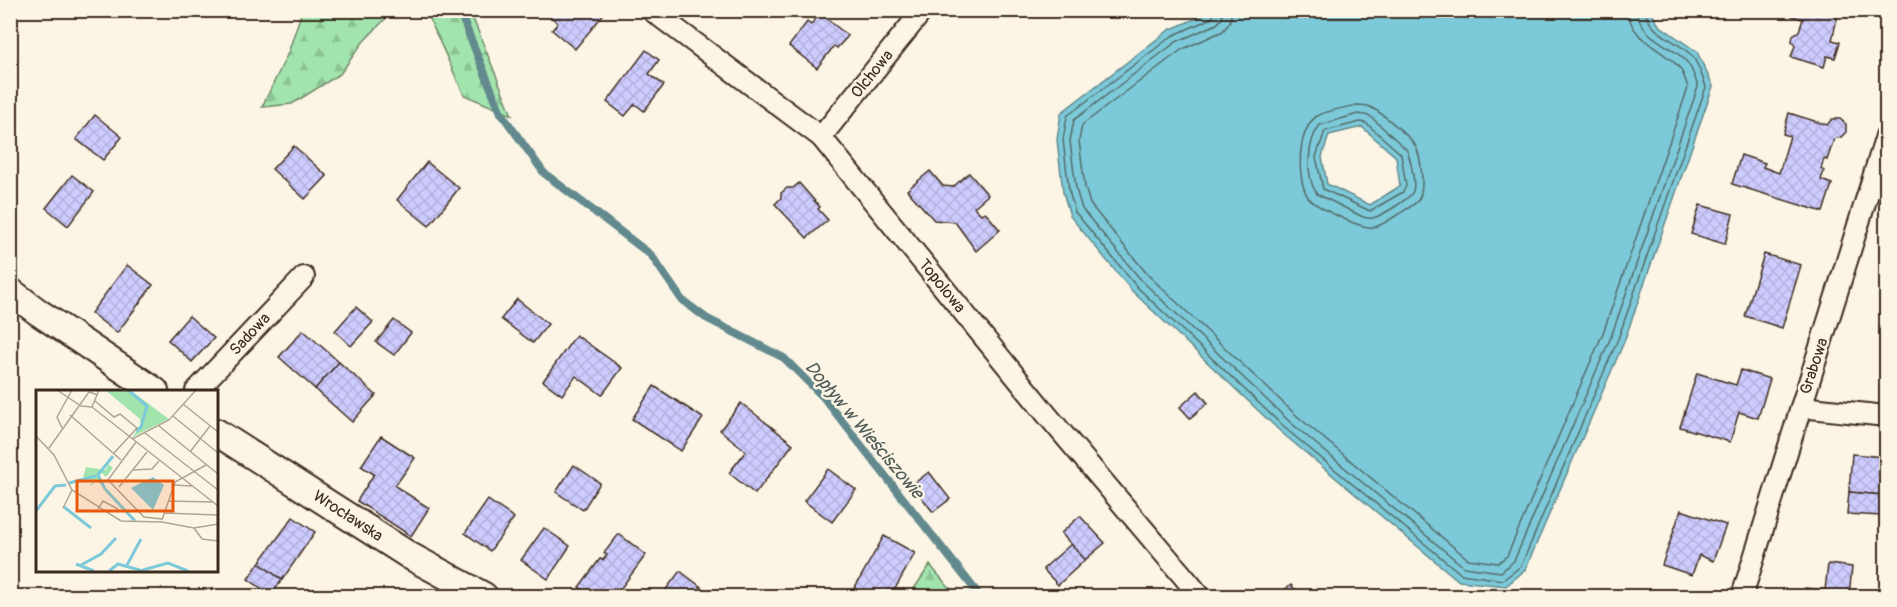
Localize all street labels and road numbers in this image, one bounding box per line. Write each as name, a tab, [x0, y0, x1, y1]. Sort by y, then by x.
street label: Olchowa	[847, 46, 897, 102]
street label: Topolowa	[914, 255, 970, 317]
street label: Sadowa	[225, 309, 275, 359]
street label: Grabowa	[1795, 335, 1833, 397]
street label: Wrocławska	[309, 486, 387, 546]

